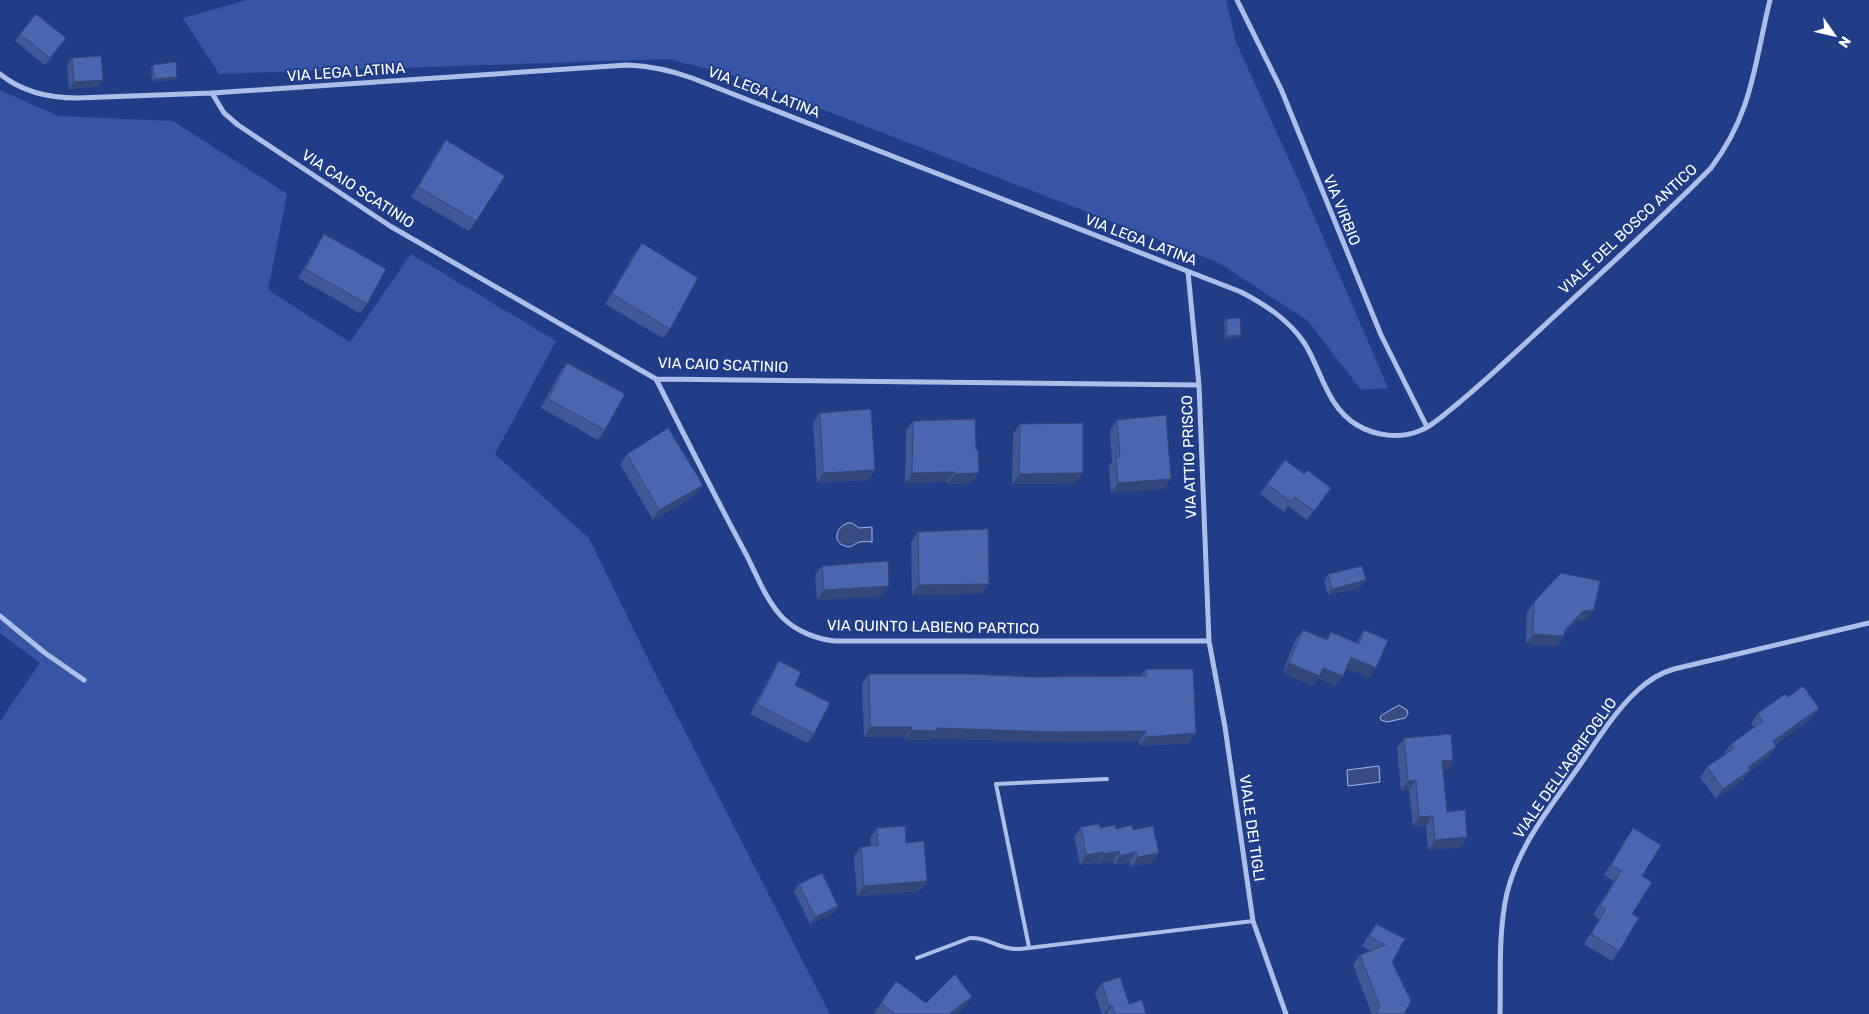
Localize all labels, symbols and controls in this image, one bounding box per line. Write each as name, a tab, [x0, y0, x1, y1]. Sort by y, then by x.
north arrow	[1809, 10, 1859, 60]
text: N	[1834, 33, 1854, 51]
street label: VIA LEGA LATINA	[286, 59, 406, 85]
street label: VIA LEGA LATINA	[705, 62, 823, 122]
street label: VIA CAIO SCATINIO	[298, 146, 418, 232]
street label: VIALE DEL BOSCO ANTICO	[1555, 160, 1701, 298]
street label: VIA VIRBIO	[1320, 172, 1364, 248]
street label: VIA LEGA LATINA	[1082, 210, 1200, 270]
street label: VIA CAIO SCATINIO	[657, 354, 789, 376]
street label: VIA ATTIO PRISCO	[1178, 395, 1200, 519]
street label: VIA QUINTO LABIENO PARTICO	[827, 616, 1039, 638]
street label: VIALE DELL'AGRIFOGLIO	[1509, 694, 1621, 842]
street label: VIALE DEI TIGLI	[1236, 773, 1268, 883]

